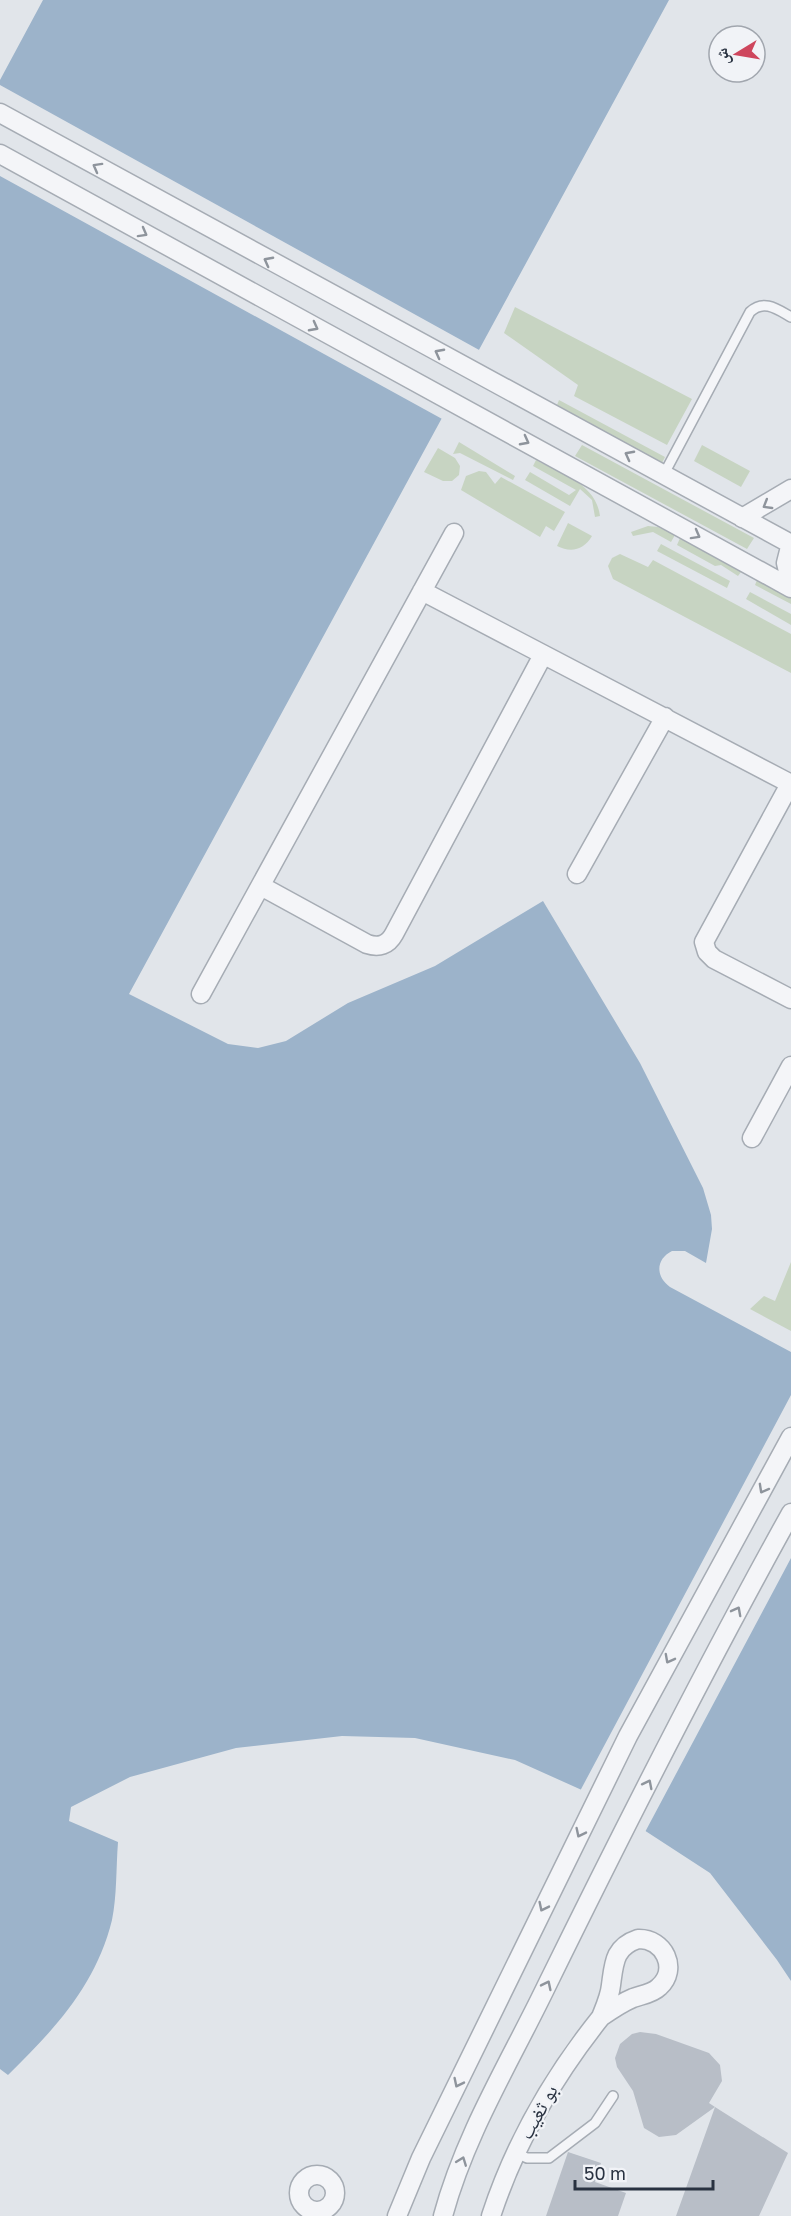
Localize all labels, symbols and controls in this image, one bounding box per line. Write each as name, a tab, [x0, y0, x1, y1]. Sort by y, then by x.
north arrow	[707, 24, 767, 84]
text: ش	[711, 47, 734, 67]
one-way arrow	[93, 163, 103, 174]
one-way arrow	[137, 226, 147, 237]
one-way arrow	[263, 257, 274, 268]
one-way arrow	[308, 320, 318, 331]
one-way arrow	[435, 349, 446, 360]
one-way arrow	[519, 434, 530, 445]
one-way arrow	[625, 451, 635, 462]
one-way arrow	[763, 498, 773, 509]
one-way arrow	[690, 528, 701, 539]
one-way arrow	[759, 1482, 770, 1493]
one-way arrow	[730, 1606, 741, 1617]
one-way arrow	[665, 1653, 676, 1664]
one-way arrow	[640, 1779, 652, 1790]
one-way arrow	[576, 1827, 587, 1837]
one-way arrow	[539, 1901, 551, 1912]
one-way arrow	[540, 1981, 551, 1992]
one-way arrow	[454, 2076, 466, 2087]
street label: بو ثغيب	[512, 2080, 562, 2143]
scale bar	[575, 2153, 713, 2191]
one-way arrow	[455, 2156, 467, 2167]
text: 50 m	[584, 2162, 626, 2184]

